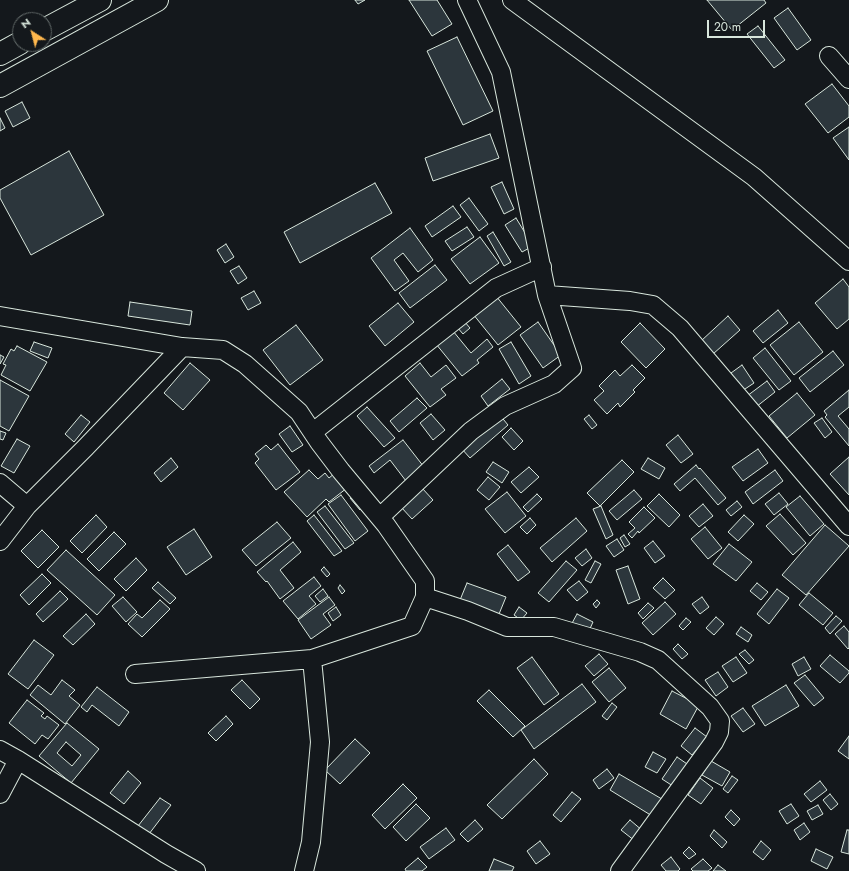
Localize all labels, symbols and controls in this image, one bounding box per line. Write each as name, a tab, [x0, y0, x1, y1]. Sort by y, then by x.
north arrow	[12, 12, 52, 52]
scale bar	[709, 12, 767, 38]
text: N	[17, 14, 34, 32]
text: 20 m	[714, 18, 741, 36]

